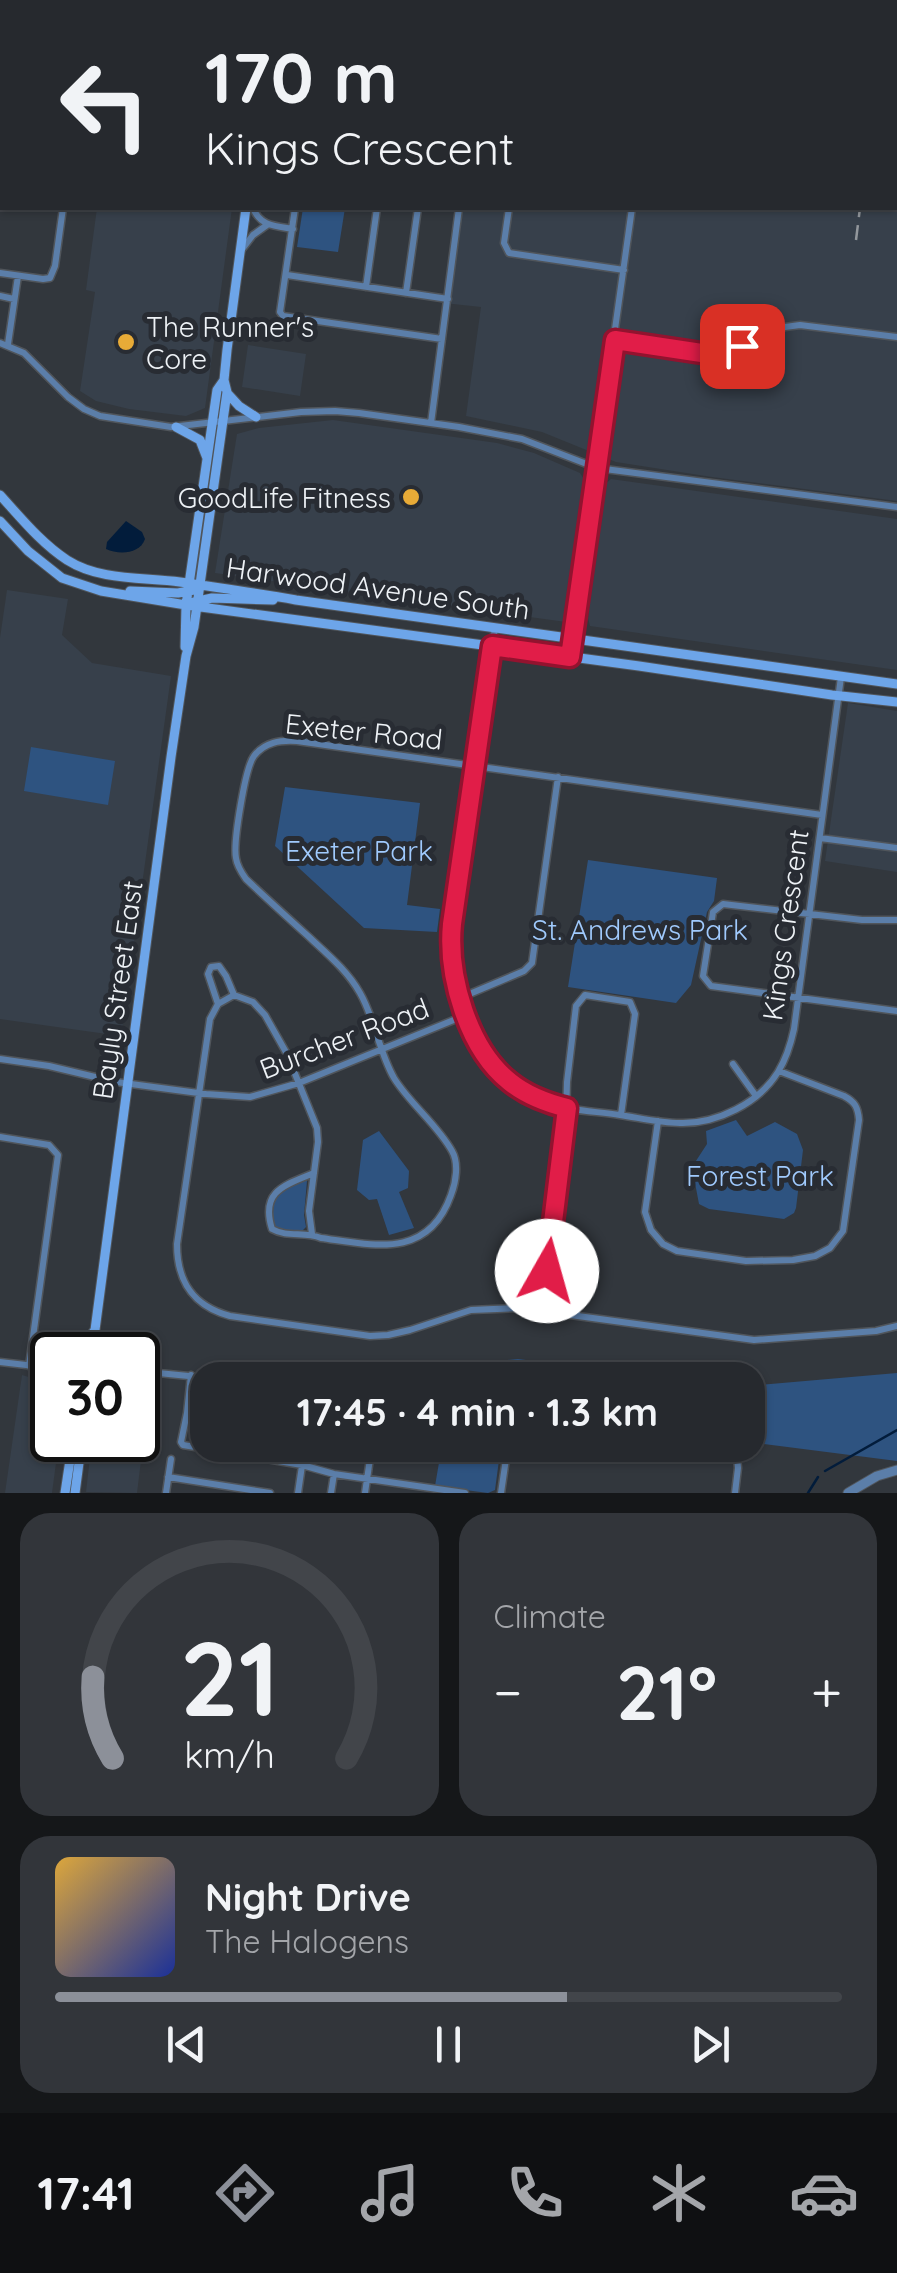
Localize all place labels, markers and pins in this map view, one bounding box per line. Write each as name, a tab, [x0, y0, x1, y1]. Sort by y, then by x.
pin	[700, 304, 785, 389]
place label: The Runner's Core	[146, 309, 314, 376]
marker: The Runner's Core	[115, 331, 137, 353]
place label: GoodLife Fitness	[178, 480, 391, 515]
marker: GoodLife Fitness	[400, 486, 422, 508]

